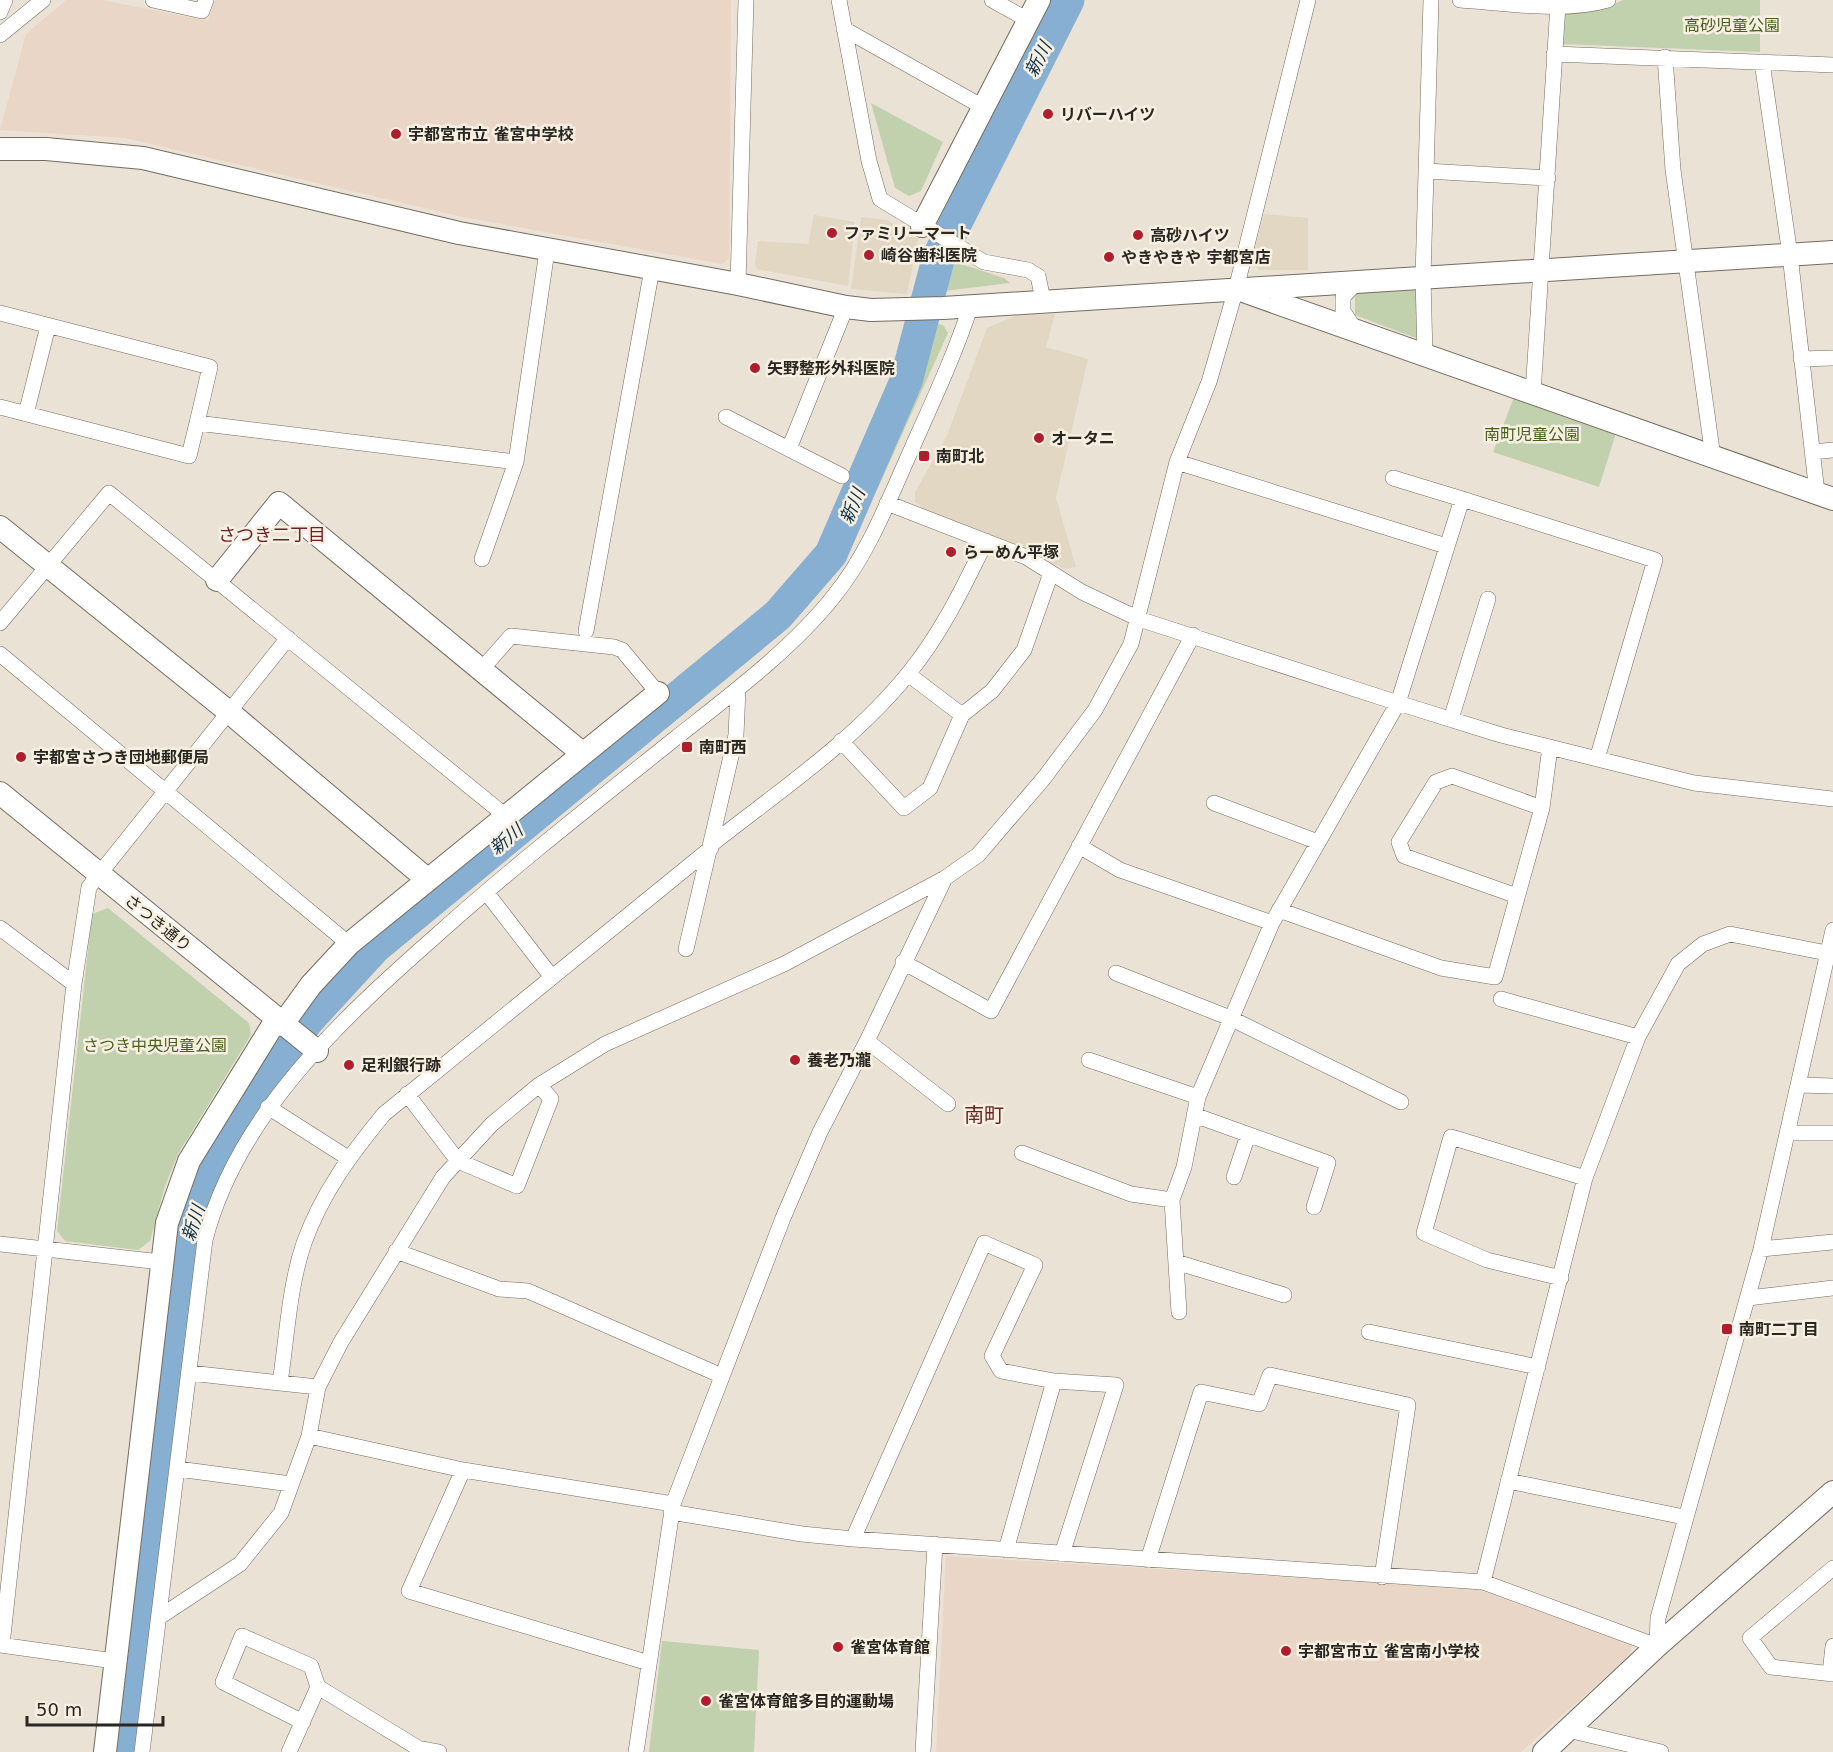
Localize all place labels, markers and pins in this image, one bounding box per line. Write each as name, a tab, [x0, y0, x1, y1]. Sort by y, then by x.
place label: リバーハイツ	[1060, 105, 1155, 124]
marker: リバーハイツ	[1041, 107, 1055, 121]
place label: 宇都宮市立 雀宮中学校	[408, 125, 574, 144]
marker: 宇都宮市立 雀宮中学校	[389, 127, 403, 141]
place label: ファミリーマート	[844, 224, 972, 243]
marker: ファミリーマート	[825, 226, 839, 240]
place label: 高砂ハイツ	[1150, 226, 1230, 245]
marker: 高砂ハイツ	[1131, 228, 1145, 242]
place label: 崎谷歯科医院	[881, 246, 977, 265]
marker: 崎谷歯科医院	[862, 248, 876, 262]
place label: やきやきや 宇都宮店	[1121, 248, 1271, 267]
marker: やきやきや 宇都宮店	[1102, 250, 1116, 264]
place label: 矢野整形外科医院	[767, 359, 895, 378]
marker: 矢野整形外科医院	[748, 361, 762, 375]
place label: オータニ	[1051, 429, 1115, 448]
marker: オータニ	[1032, 431, 1046, 445]
place label: 南町北	[936, 447, 984, 466]
marker: 南町北	[917, 449, 931, 463]
place label: らーめん平塚	[963, 543, 1059, 562]
marker: らーめん平塚	[944, 545, 958, 559]
place label: 南町西	[699, 738, 747, 757]
marker: 南町西	[680, 740, 694, 754]
place label: 宇都宮さつき団地郵便局	[33, 748, 209, 767]
marker: 宇都宮さつき団地郵便局	[14, 750, 28, 764]
place label: 養老乃瀧	[807, 1051, 871, 1070]
marker: 養老乃瀧	[788, 1053, 802, 1067]
place label: 足利銀行跡	[361, 1056, 441, 1075]
marker: 足利銀行跡	[342, 1058, 356, 1072]
place label: 南町二丁目	[1739, 1320, 1819, 1339]
marker: 南町二丁目	[1720, 1322, 1734, 1336]
place label: 雀宮体育館	[850, 1638, 930, 1657]
marker: 雀宮体育館	[831, 1640, 845, 1654]
place label: 宇都宮市立 雀宮南小学校	[1298, 1642, 1480, 1661]
marker: 宇都宮市立 雀宮南小学校	[1279, 1644, 1293, 1658]
place label: 雀宮体育館多目的運動場	[718, 1692, 894, 1711]
marker: 雀宮体育館多目的運動場	[699, 1694, 713, 1708]

